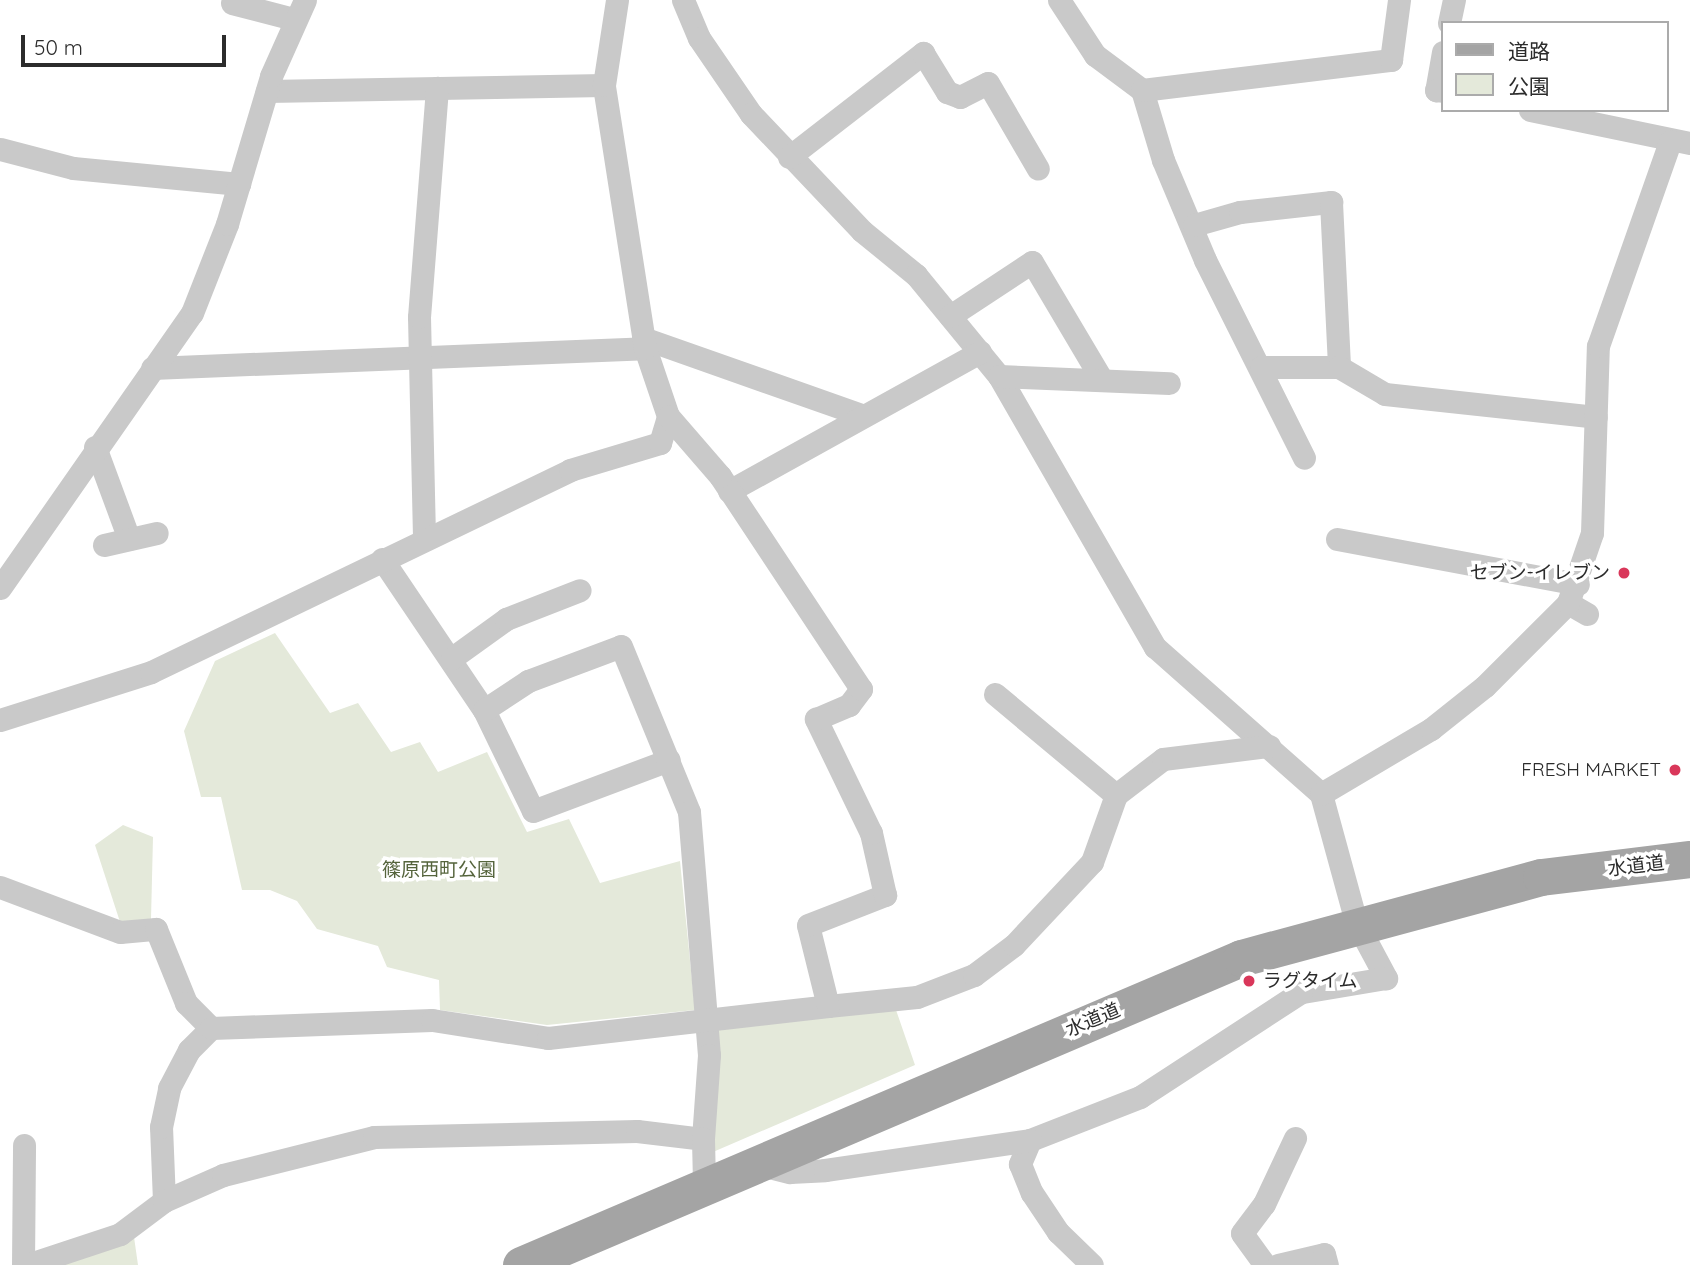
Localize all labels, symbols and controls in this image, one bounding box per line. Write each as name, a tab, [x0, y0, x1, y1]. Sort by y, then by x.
scale bar	[24, 21, 229, 65]
legend	[1442, 21, 1669, 112]
text: 50 m	[34, 34, 83, 60]
text: 道路	[1508, 38, 1550, 64]
text: 公園	[1508, 73, 1550, 99]
place label: セブン-イレブン	[1470, 562, 1610, 584]
marker: セブン-イレブン	[1616, 565, 1632, 581]
place label: FRESH MARKET	[1521, 759, 1661, 781]
marker: FRESH MARKET	[1667, 762, 1683, 778]
street label: 水道道	[1606, 851, 1666, 881]
park label: 篠原西町公園	[382, 859, 496, 881]
place label: ラグタイム	[1263, 970, 1358, 992]
marker: ラグタイム	[1241, 973, 1257, 989]
street label: 水道道	[1062, 998, 1124, 1042]

